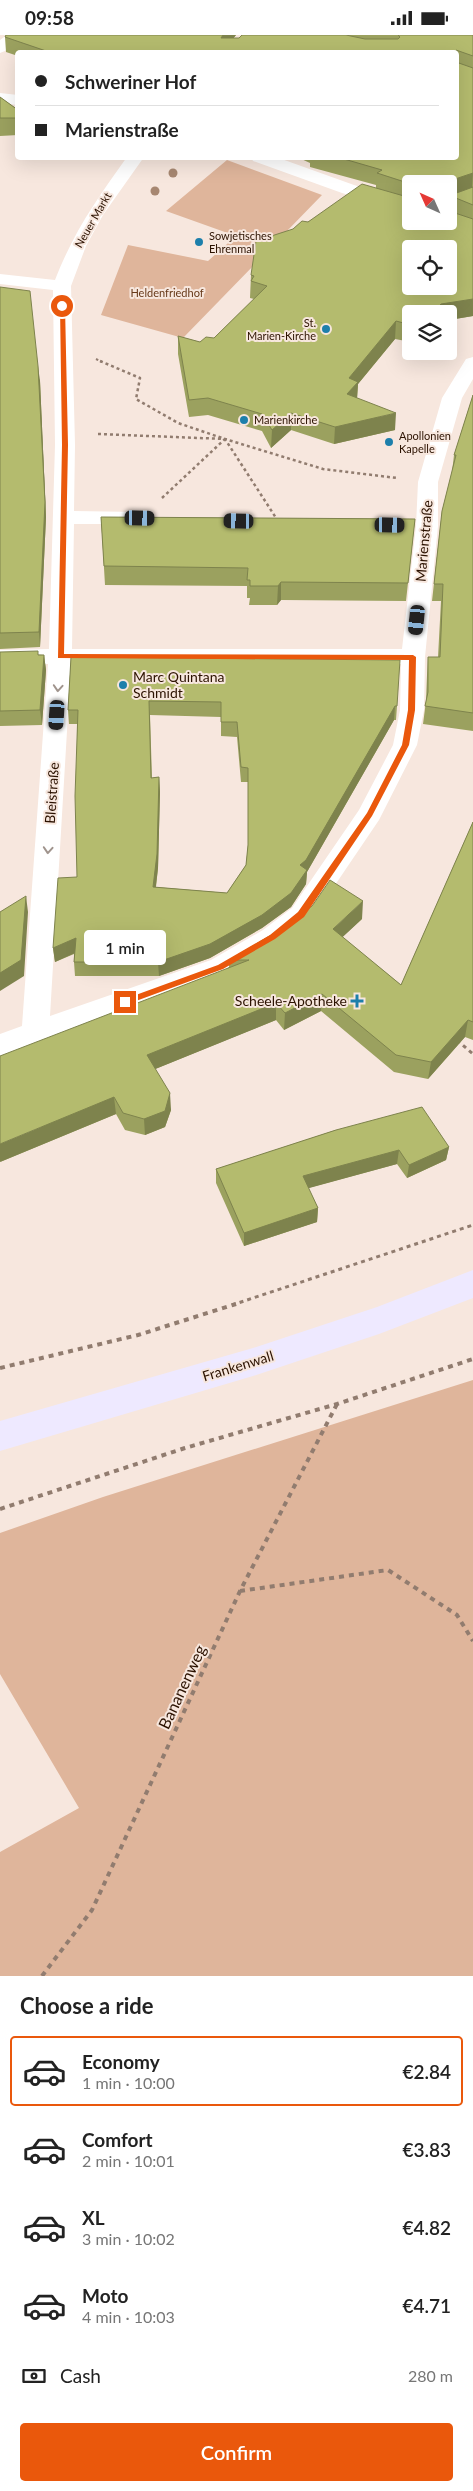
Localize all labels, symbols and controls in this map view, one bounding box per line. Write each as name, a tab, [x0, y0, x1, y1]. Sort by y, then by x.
text: 09:58	[25, 6, 74, 29]
text: Schweriner Hof	[65, 70, 196, 93]
text: Marienstraße	[65, 118, 179, 141]
north arrow	[402, 175, 458, 230]
map controls	[402, 175, 457, 360]
street label: Neuer Markt	[72, 190, 114, 250]
place label: Sowjetisches Ehrenmal	[209, 229, 272, 255]
marker: Sowjetisches Ehrenmal	[193, 236, 205, 248]
button: locate	[402, 240, 457, 295]
park label: Heldenfriedhof	[130, 286, 204, 299]
route start	[51, 295, 73, 317]
button: layers	[402, 305, 457, 360]
place label: St. Marien-Kirche	[247, 316, 316, 342]
marker: St. Marien-Kirche	[320, 323, 332, 335]
place label: Marienkirche	[254, 413, 318, 426]
marker: Marienkirche	[238, 414, 250, 426]
place label: Apollonien Kapelle	[399, 429, 451, 455]
marker: Apollonien Kapelle	[383, 436, 395, 448]
street label: Marienstraße	[411, 499, 436, 583]
car	[124, 510, 155, 526]
car	[223, 513, 254, 529]
car	[374, 517, 405, 533]
car	[407, 604, 426, 636]
place label: Marc Quintana Schmidt	[133, 668, 225, 701]
marker: Marc Quintana Schmidt	[117, 679, 129, 691]
one-way arrow	[53, 684, 64, 692]
car	[48, 700, 65, 730]
street label: Bleistraße	[41, 762, 62, 824]
one-way arrow	[43, 846, 54, 854]
callout: 1 min	[84, 929, 166, 965]
text: 1 min	[105, 938, 145, 957]
route end	[114, 991, 136, 1013]
place label: Scheele-Apotheke	[235, 992, 347, 1009]
marker: Scheele-Apotheke	[351, 995, 363, 1007]
street label: Frankenwall	[200, 1347, 275, 1384]
street label: Bananenweg	[154, 1642, 209, 1732]
text: Choose a ride	[20, 1992, 154, 2019]
icon: car	[22, 2049, 67, 2094]
text: Economy	[82, 2050, 160, 2073]
text: €2.84	[402, 2060, 451, 2083]
text: 1 min · 10:00	[82, 2073, 175, 2092]
icon: car	[22, 2127, 67, 2172]
text: Comfort	[82, 2128, 153, 2151]
text: €3.83	[402, 2138, 451, 2161]
text: 2 min · 10:01	[82, 2151, 175, 2170]
icon: car	[22, 2205, 67, 2250]
text: XL	[82, 2206, 105, 2229]
text: €4.82	[402, 2216, 451, 2239]
text: 3 min · 10:02	[82, 2229, 175, 2248]
icon: car	[22, 2283, 67, 2328]
text: Moto	[82, 2284, 128, 2307]
text: €4.71	[402, 2294, 451, 2317]
text: 4 min · 10:03	[82, 2307, 175, 2326]
icon: cash	[20, 2362, 48, 2390]
text: Cash	[60, 2364, 101, 2387]
text: 280 m	[408, 2366, 453, 2385]
button: Confirm	[20, 2423, 453, 2481]

